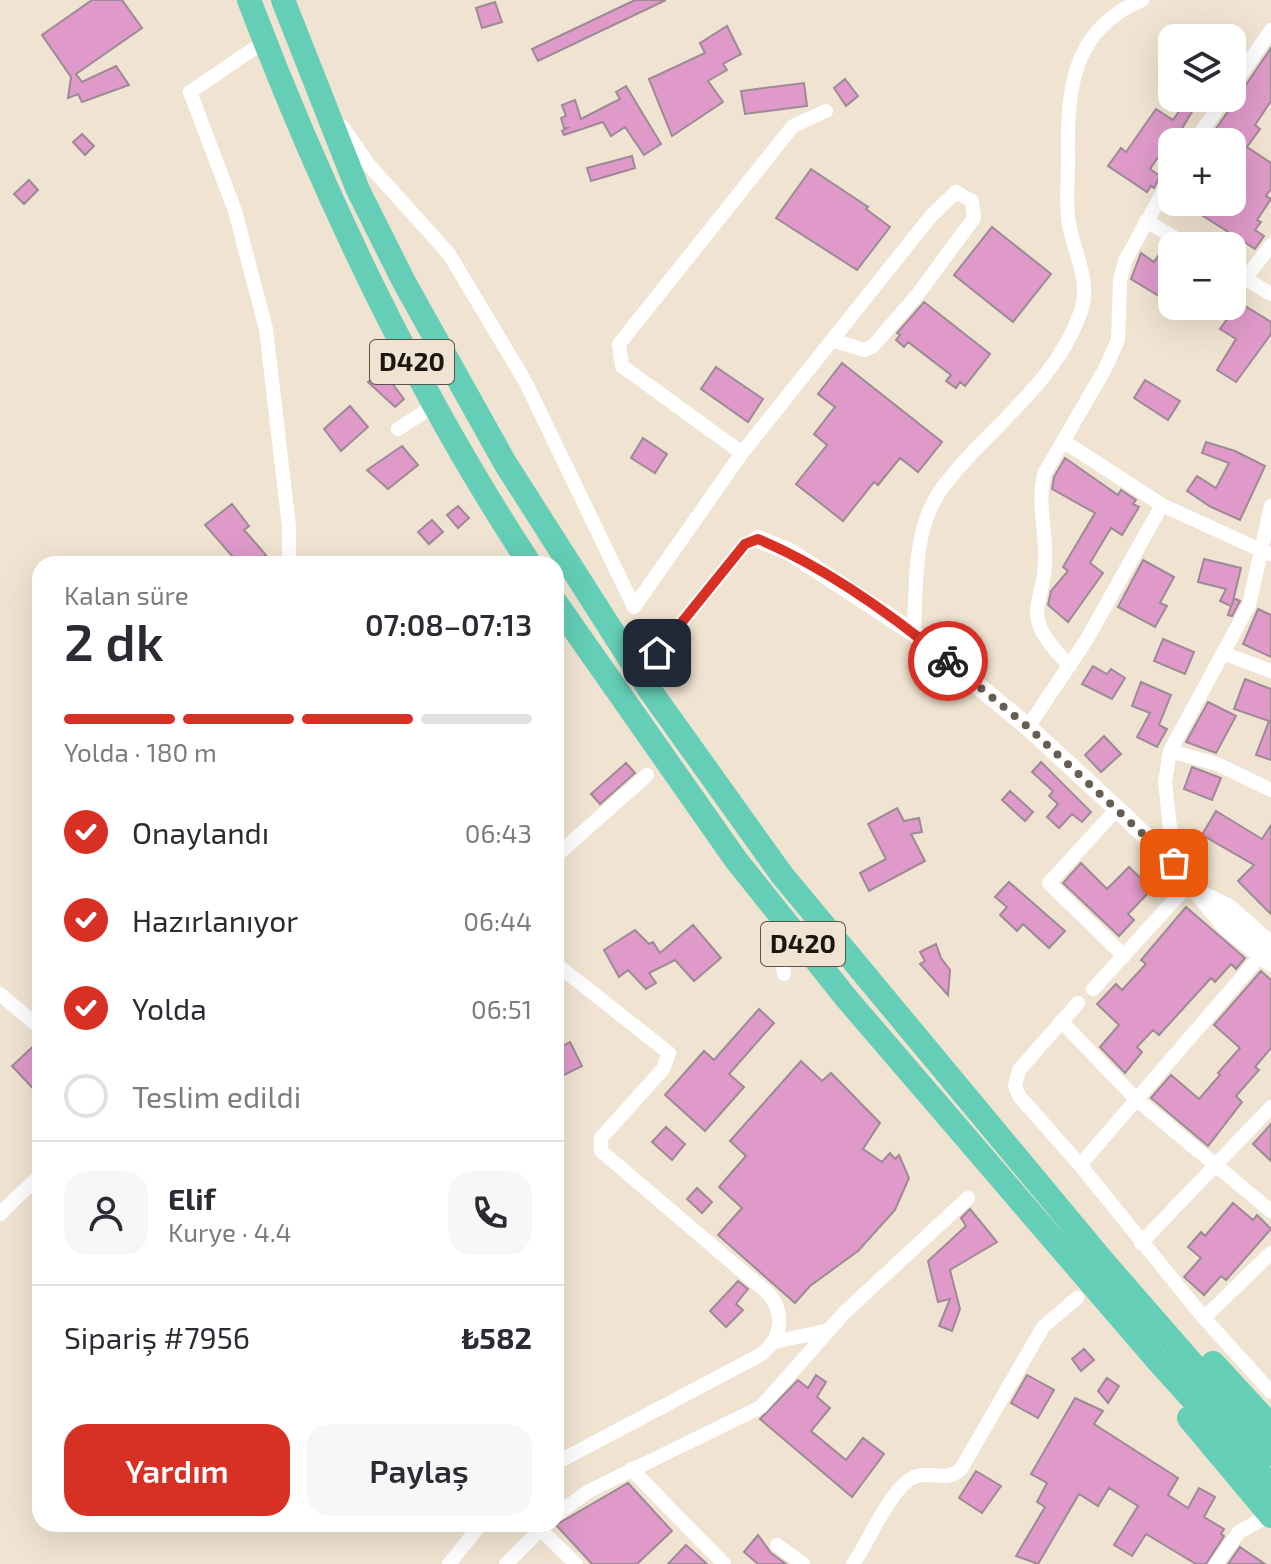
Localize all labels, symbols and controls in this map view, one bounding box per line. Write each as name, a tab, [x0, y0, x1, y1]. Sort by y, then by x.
map controls	[1158, 24, 1246, 320]
button: layers	[1158, 24, 1246, 112]
button: +	[1158, 128, 1246, 216]
button: −	[1158, 232, 1246, 320]
road number: D420	[370, 340, 454, 384]
text: Kalan süre	[64, 579, 189, 610]
text: 07:08–07:13	[365, 606, 532, 642]
text: 2 dk	[64, 609, 164, 671]
pin	[623, 619, 691, 687]
courier	[908, 621, 988, 701]
icon: home	[635, 631, 679, 675]
icon: bike	[926, 639, 970, 683]
text: Yolda · 180 m	[64, 736, 217, 767]
icon: check	[64, 810, 108, 854]
text: Onaylandı	[132, 814, 269, 850]
text: 06:43	[465, 817, 532, 848]
pin	[1140, 829, 1208, 897]
icon: bag	[1152, 841, 1196, 885]
icon: check	[64, 898, 108, 942]
text: Hazırlanıyor	[132, 902, 298, 938]
text: 06:44	[463, 905, 532, 936]
road number: D420	[761, 922, 845, 966]
icon: check	[64, 986, 108, 1030]
text: Yolda	[132, 990, 207, 1026]
text: 06:51	[471, 993, 532, 1024]
text: Teslim edildi	[132, 1078, 301, 1114]
button: person	[64, 1171, 148, 1255]
button: phone	[448, 1171, 532, 1255]
text: Elif	[168, 1180, 216, 1216]
text: Kurye · 4.4	[168, 1216, 292, 1247]
text: Sipariş #7956	[64, 1319, 250, 1355]
text: ₺582	[461, 1319, 532, 1355]
button: Yardım	[64, 1424, 290, 1516]
button: Paylaş	[306, 1424, 532, 1516]

